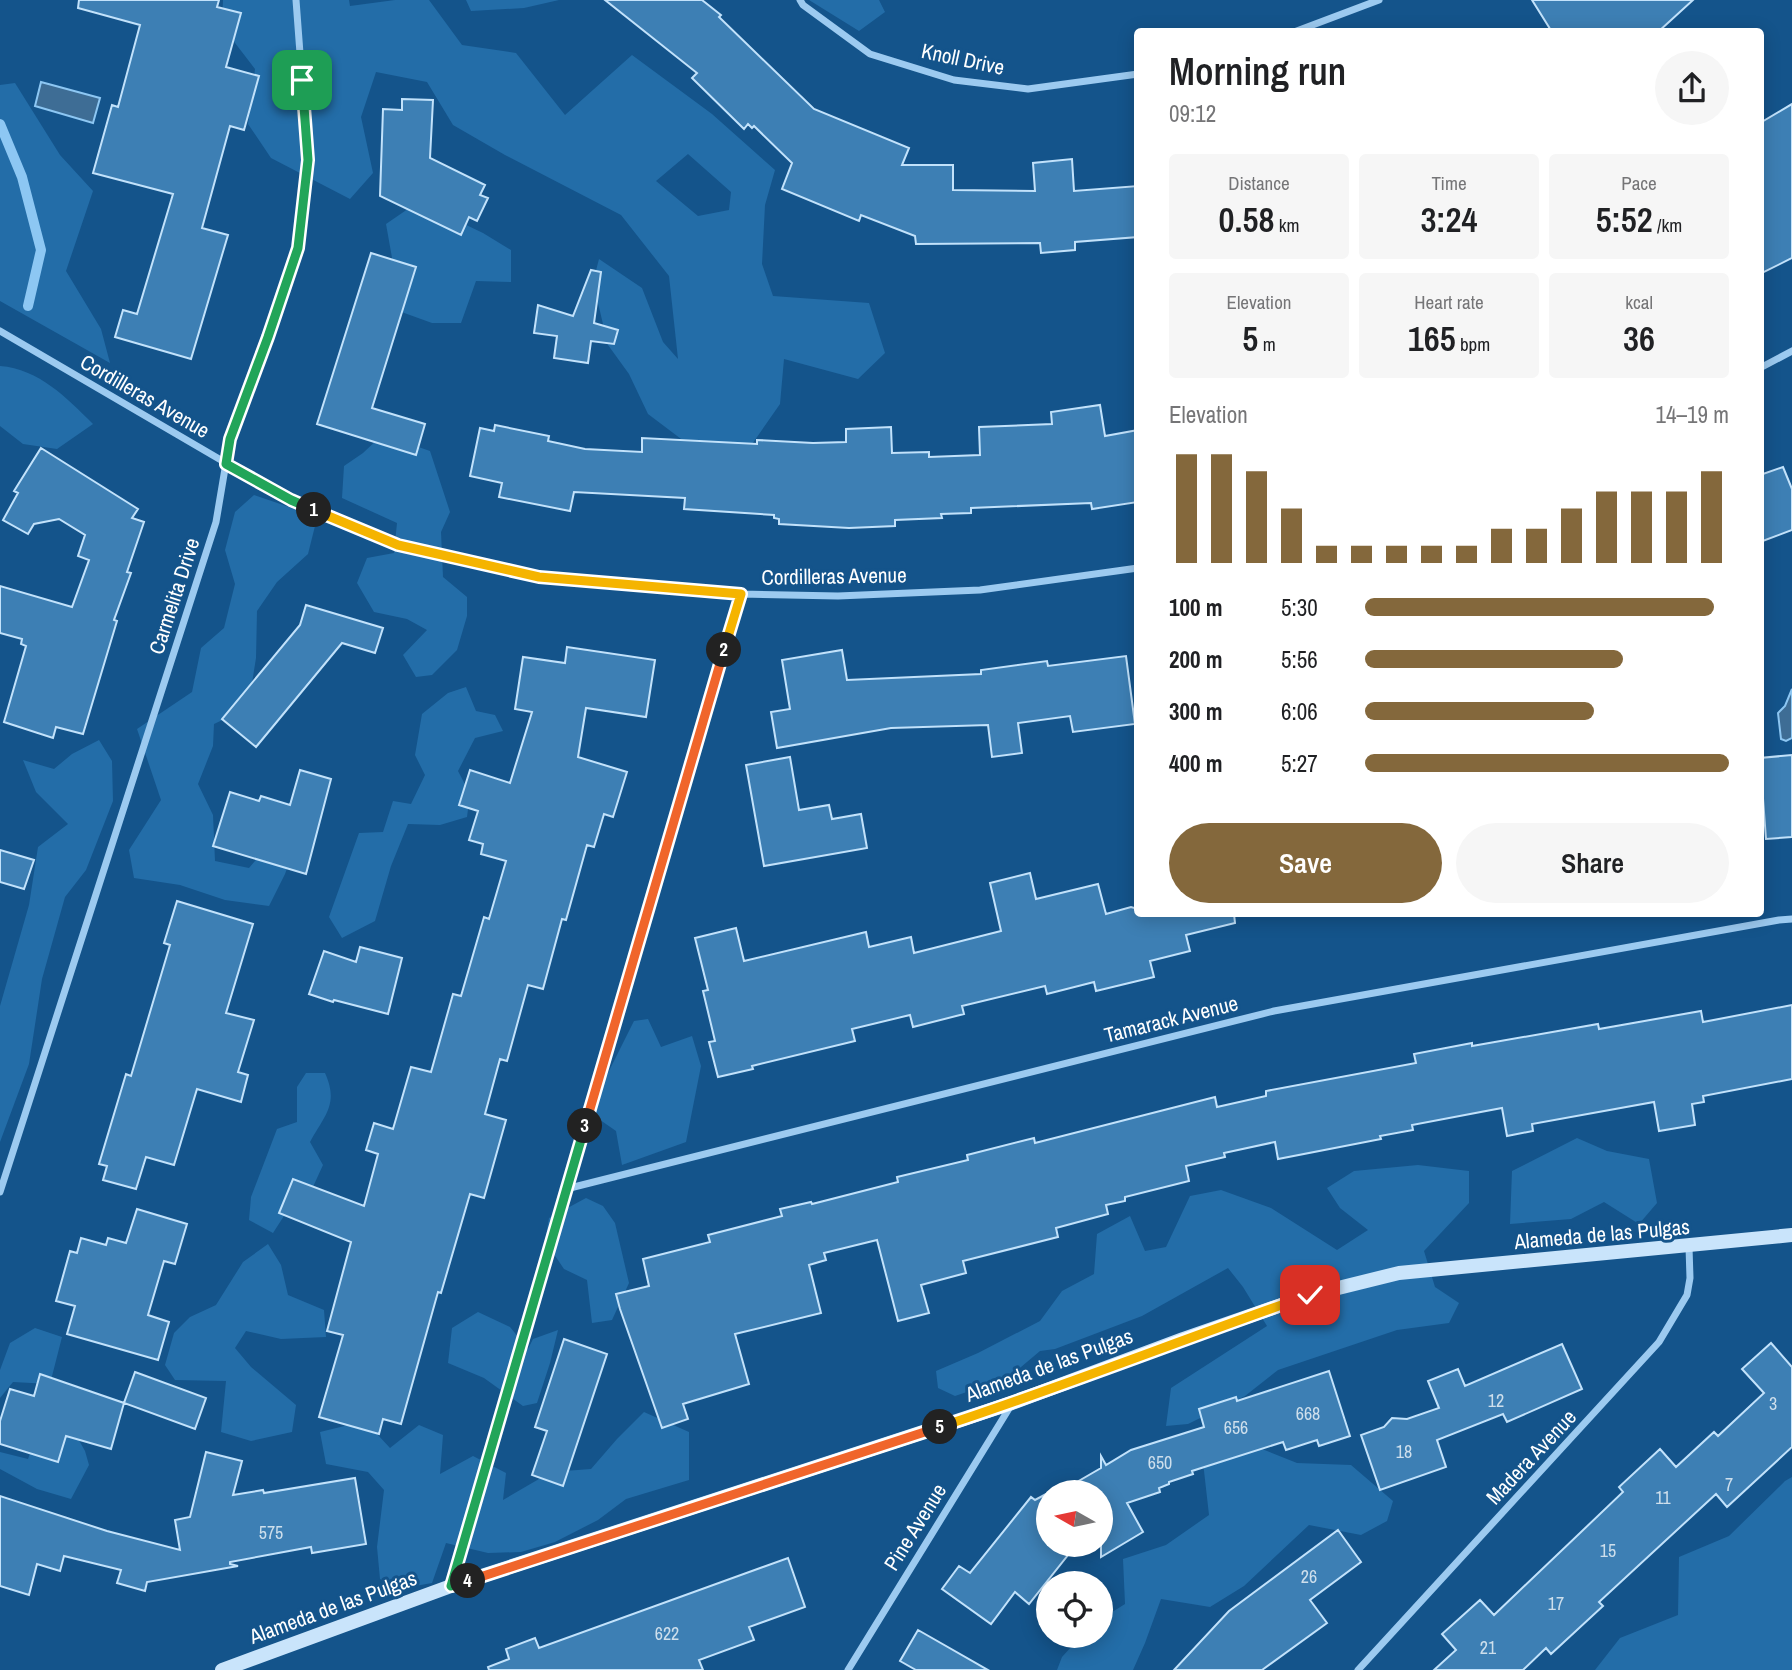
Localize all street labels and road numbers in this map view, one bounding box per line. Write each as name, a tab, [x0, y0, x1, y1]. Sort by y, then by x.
street label: Knoll Drive	[919, 36, 1007, 82]
street label: Cordilleras Avenue	[75, 347, 215, 445]
street label: Carmelita Drive	[142, 534, 206, 658]
street label: Cordilleras Avenue	[761, 560, 907, 592]
street label: Tamarack Avenue	[1101, 988, 1241, 1050]
street label: Alameda de las Pulgas	[1512, 1212, 1691, 1256]
street label: Alameda de las Pulgas	[960, 1321, 1137, 1409]
street label: Madera Avenue	[1479, 1403, 1583, 1511]
street label: Pine Avenue	[877, 1478, 953, 1576]
street label: Alameda de las Pulgas	[244, 1563, 421, 1651]

